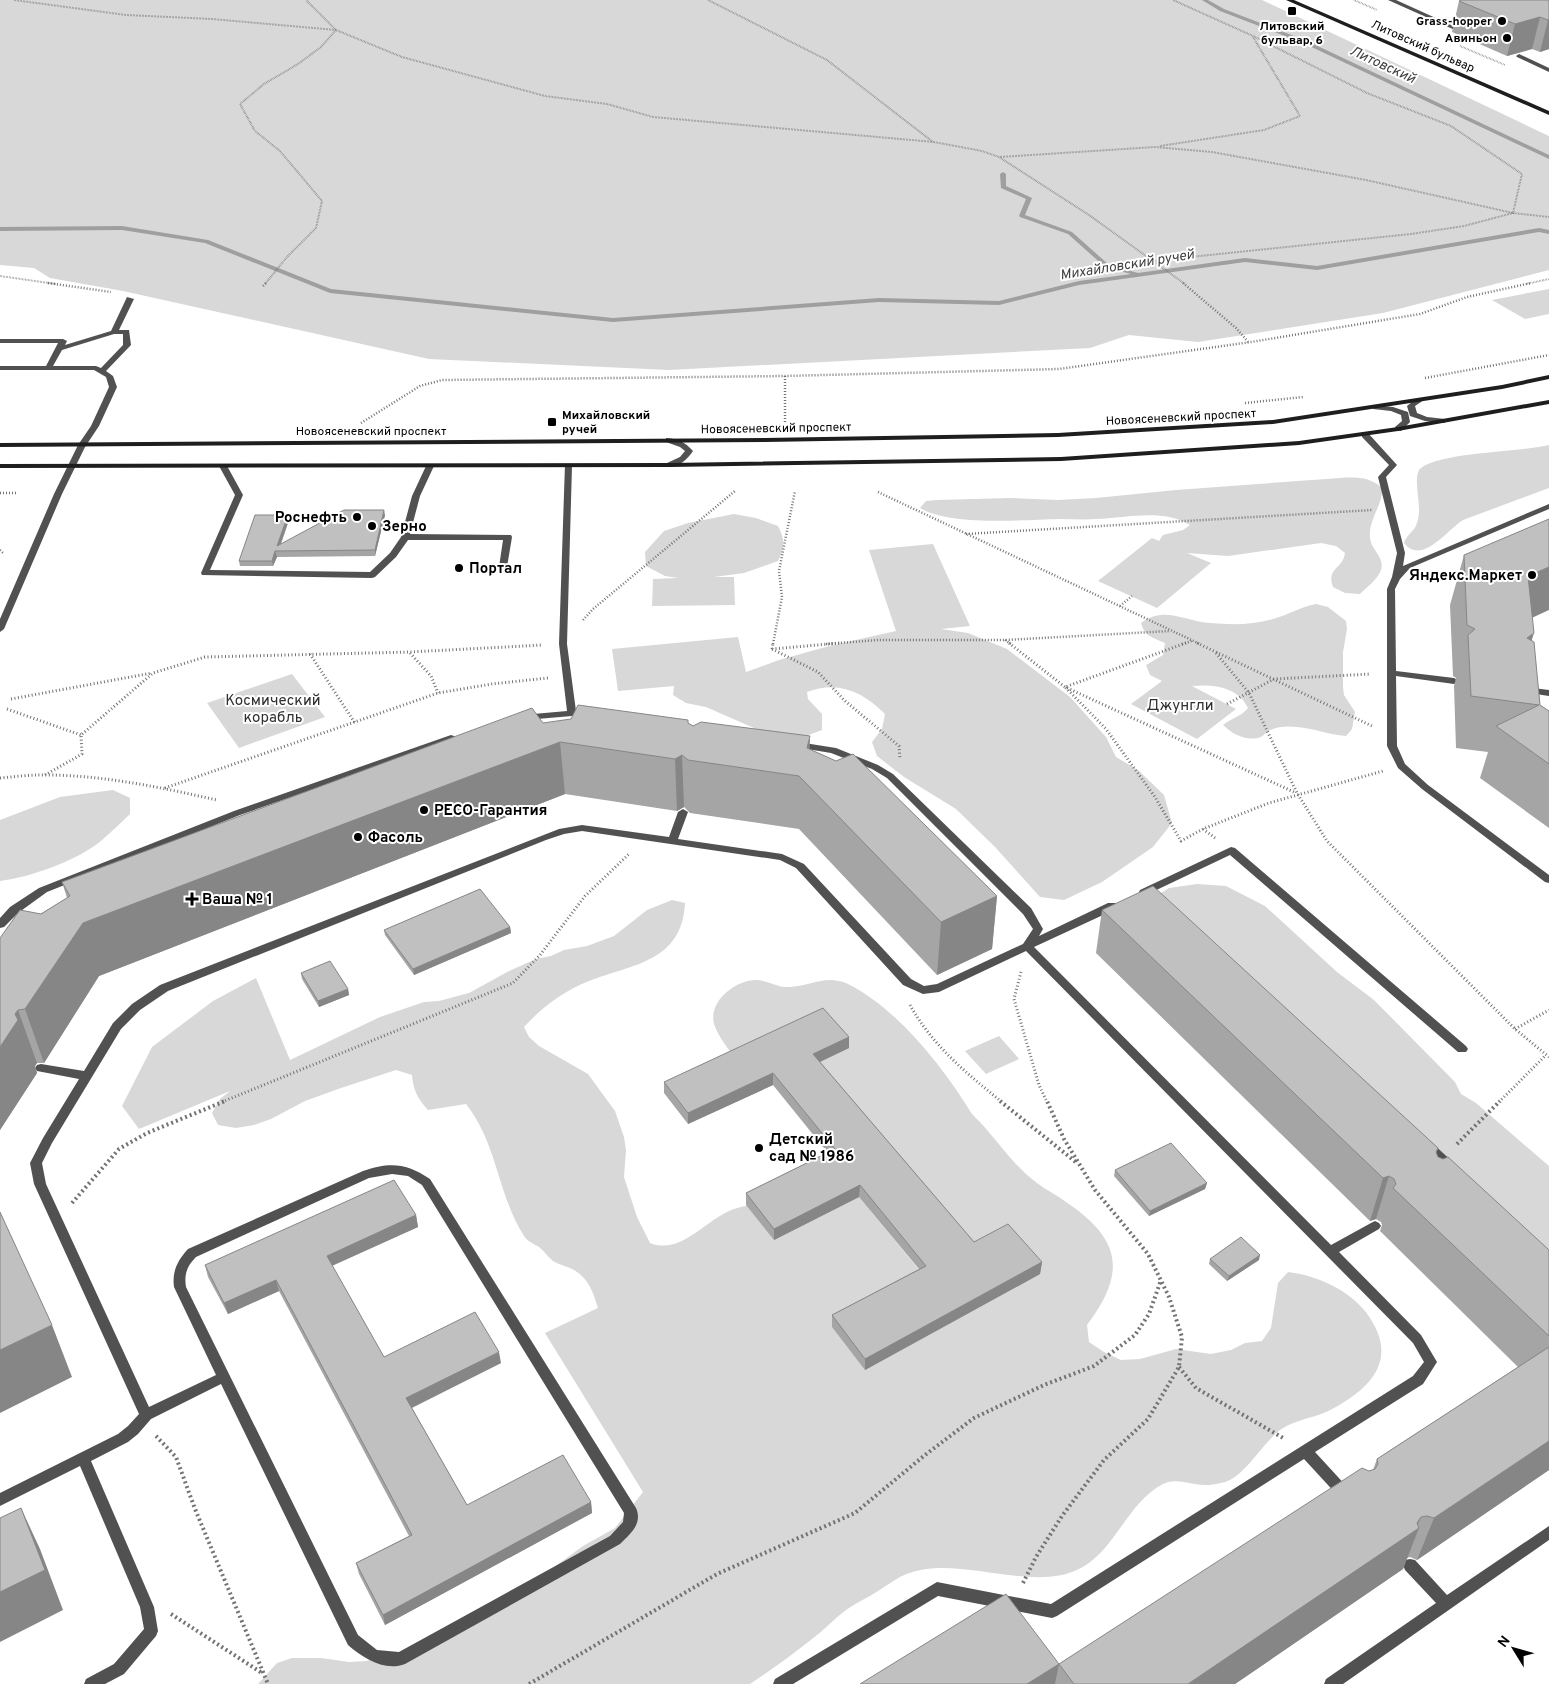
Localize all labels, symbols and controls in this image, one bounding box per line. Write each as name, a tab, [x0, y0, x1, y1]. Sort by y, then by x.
marker: Литовский бульвар, 6	[1286, 5, 1298, 17]
place label: Grass-hopper	[1416, 14, 1492, 30]
marker: Grass-hopper	[1496, 15, 1508, 27]
street label: Литовский бульвар	[1369, 17, 1477, 75]
place label: Литовский бульвар, 6	[1260, 19, 1324, 49]
place label: Авиньон	[1445, 31, 1497, 47]
marker: Авиньон	[1501, 32, 1513, 44]
water label: Литовский	[1348, 42, 1418, 86]
water label: Михайловский ручей	[1059, 246, 1196, 284]
street label: Новоясеневский проспект	[1105, 406, 1257, 430]
place label: Михайловский ручей	[562, 408, 650, 438]
marker: Михайловский ручей	[546, 416, 558, 428]
street label: Новоясеневский проспект	[701, 420, 852, 438]
street label: Новоясеневский проспект	[296, 424, 447, 440]
place label: Роснефть	[275, 509, 347, 528]
marker: Роснефть	[351, 511, 363, 523]
place label: Зерно	[382, 518, 427, 537]
marker: Зерно	[366, 520, 378, 532]
place label: Портал	[469, 560, 522, 579]
marker: Портал	[453, 562, 465, 574]
place label: Яндекс.Маркет	[1409, 567, 1522, 586]
marker: Яндекс.Маркет	[1526, 569, 1538, 581]
park label: Космический корабль	[225, 692, 321, 728]
park label: Джунгли	[1147, 697, 1213, 716]
place label: РЕСО-Гарантия	[434, 802, 547, 821]
marker: РЕСО-Гарантия	[418, 804, 430, 816]
place label: Фасоль	[368, 829, 423, 848]
marker: Фасоль	[352, 831, 364, 843]
place label: Ваша № 1	[202, 891, 273, 910]
marker: Ваша № 1	[186, 893, 198, 905]
place label: Детский сад № 1986	[769, 1131, 854, 1167]
marker: Детский сад № 1986	[753, 1142, 765, 1154]
north arrow	[1489, 1624, 1539, 1674]
text: N	[1495, 1633, 1515, 1651]

